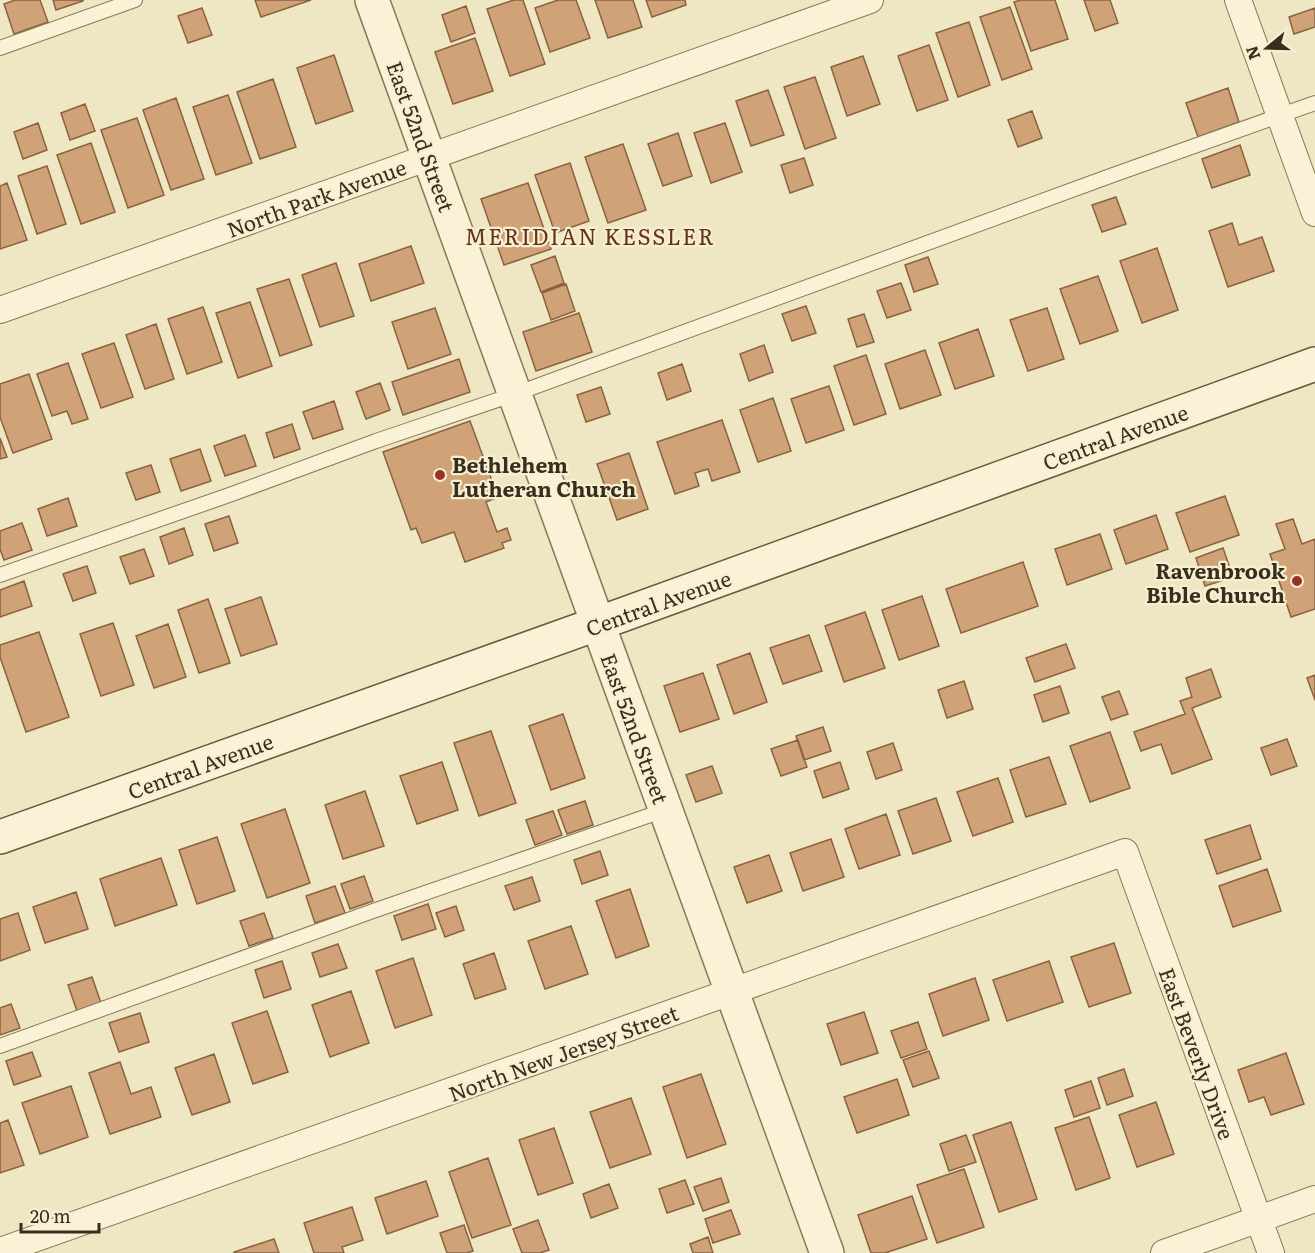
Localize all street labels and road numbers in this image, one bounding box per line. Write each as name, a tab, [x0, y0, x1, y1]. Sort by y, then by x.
street label: East 52nd Street	[380, 56, 464, 216]
street label: North Park Avenue	[222, 150, 410, 244]
street label: Central Avenue	[1038, 395, 1192, 477]
street label: Central Avenue	[581, 561, 735, 643]
street label: East 52nd Street	[594, 648, 678, 808]
street label: Central Avenue	[123, 724, 277, 806]
street label: East Beverly Drive	[1153, 963, 1244, 1143]
street label: North New Jersey Street	[444, 996, 683, 1108]

